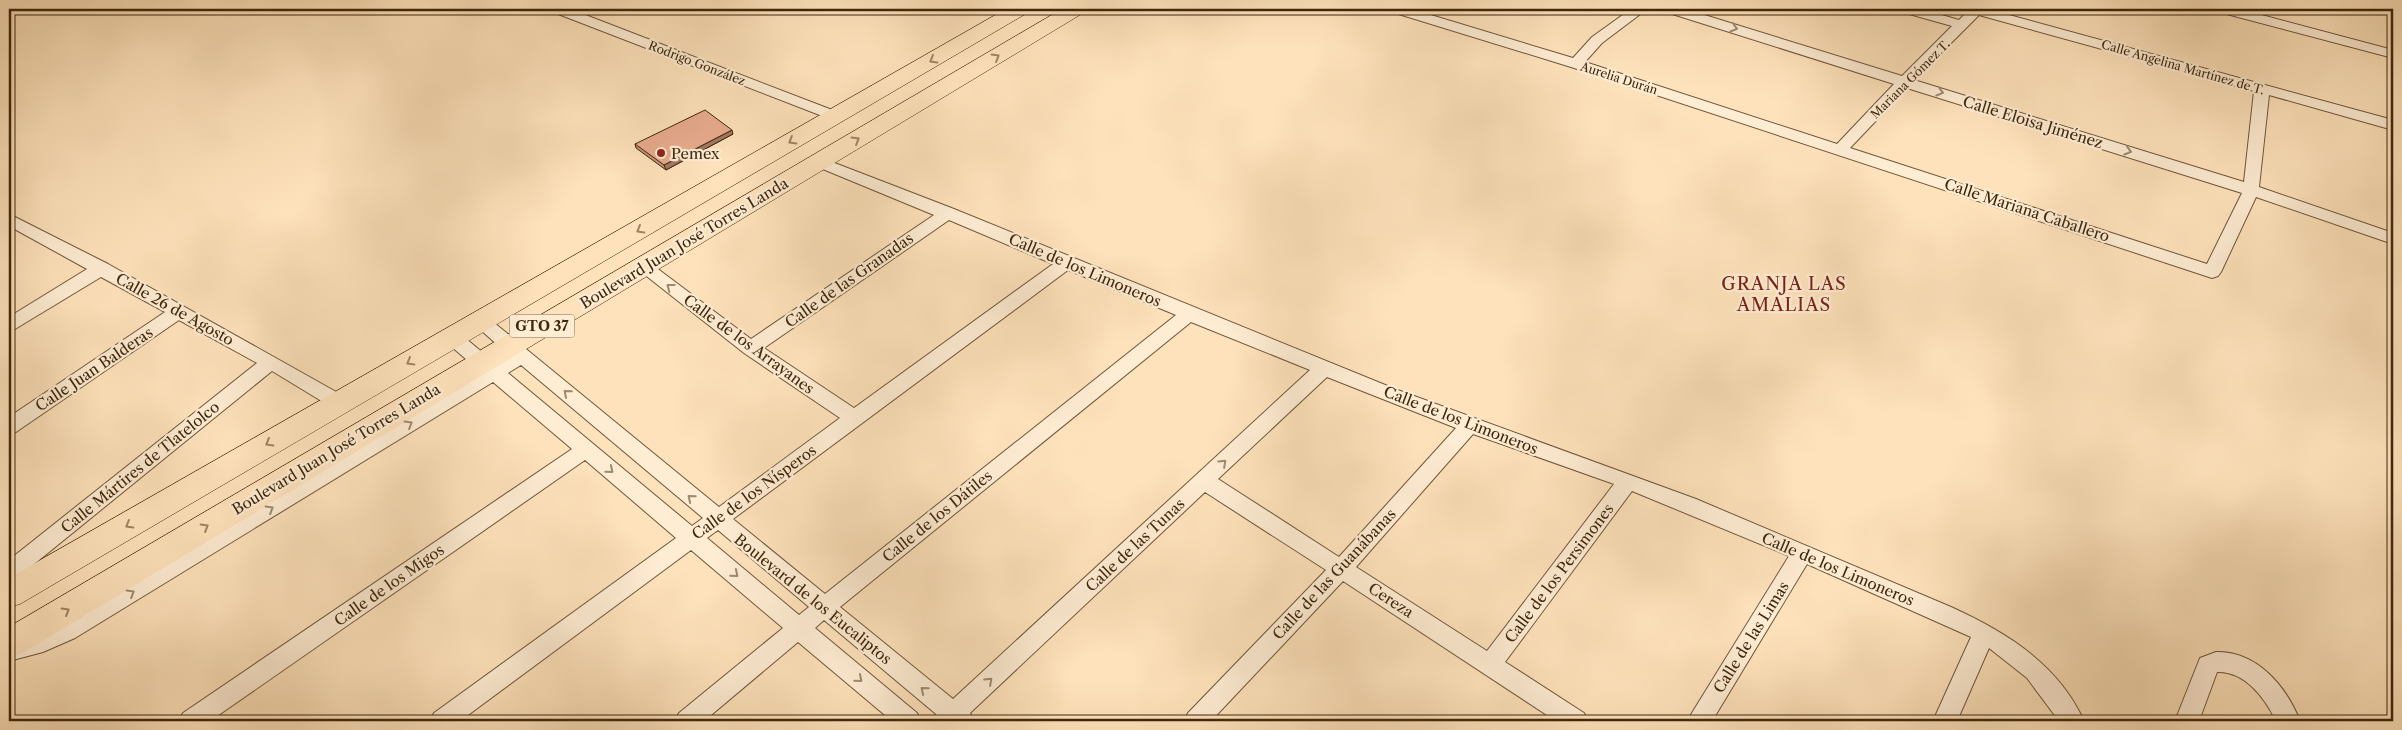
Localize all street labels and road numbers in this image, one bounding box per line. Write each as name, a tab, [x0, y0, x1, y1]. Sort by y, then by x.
street label: Mariana Gómez T.	[1867, 36, 1953, 122]
street label: Calle Angelina Martínez de T.	[2100, 37, 2266, 97]
street label: Rodrigo González	[647, 38, 747, 88]
street label: Aurelia Durán	[1578, 58, 1660, 98]
street label: Calle Eloisa Jiménez	[1961, 92, 2106, 152]
street label: Boulevard Juan José Torres Landa	[576, 173, 792, 313]
street label: Calle Mariana Caballero	[1942, 174, 2112, 246]
street label: Calle de las Granadas	[781, 229, 917, 331]
street label: Calle de los Limoneros	[1006, 229, 1164, 311]
street label: Calle 26 de Agosto	[113, 269, 237, 349]
street label: Calle de los Arrayanes	[680, 290, 818, 398]
road number: GTO 37	[510, 314, 574, 338]
street label: Calle Juan Balderas	[32, 323, 156, 415]
street label: Boulevard Juan José Torres Landa	[228, 379, 444, 519]
street label: Calle de los Limoneros	[1381, 382, 1541, 458]
street label: Calle Mártires de Tlatelolco	[57, 397, 223, 537]
street label: Calle de los Nísperos	[688, 440, 820, 544]
street label: Calle de los Dátiles	[878, 466, 996, 566]
street label: Calle de las Tunas	[1081, 494, 1189, 596]
street label: Calle de los Persimones	[1500, 500, 1618, 646]
street label: Calle de las Guanábanas	[1268, 504, 1400, 644]
street label: Calle de los Limoneros	[1759, 528, 1917, 610]
street label: Boulevard de los Eucaliptos	[731, 530, 895, 668]
street label: Calle de los Migos	[330, 540, 448, 630]
street label: Cereza	[1365, 578, 1417, 622]
street label: Calle de las Limas	[1709, 578, 1793, 696]

